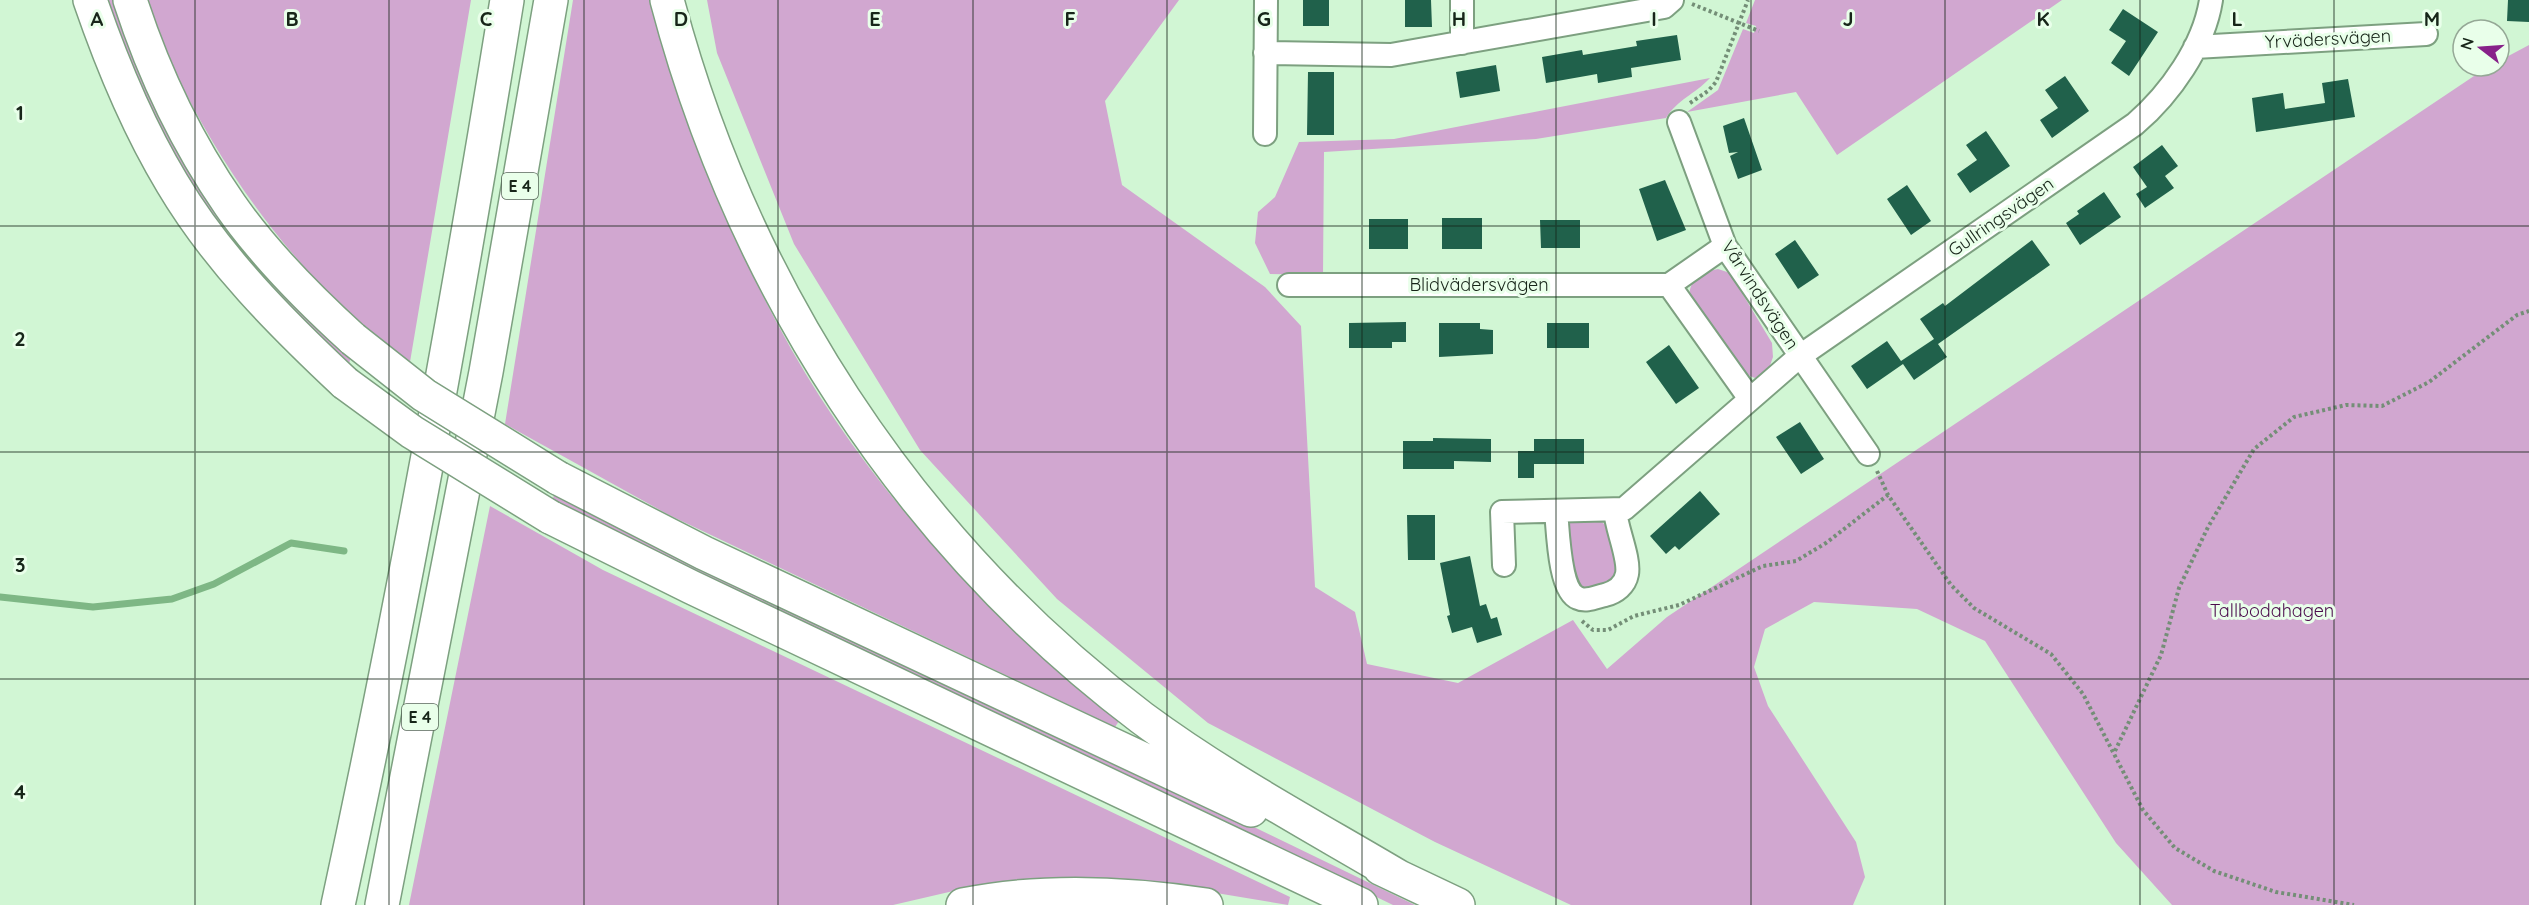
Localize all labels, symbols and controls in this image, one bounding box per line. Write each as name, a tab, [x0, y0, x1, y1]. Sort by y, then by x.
text: A	[91, 6, 104, 31]
text: B	[285, 6, 299, 31]
text: C	[480, 6, 493, 31]
text: D	[674, 6, 688, 31]
text: E	[869, 6, 881, 31]
text: F	[1064, 6, 1076, 31]
text: G	[1257, 6, 1271, 31]
text: H	[1452, 6, 1466, 31]
text: I	[1651, 6, 1657, 31]
text: J	[1842, 6, 1854, 31]
text: K	[2036, 6, 2050, 31]
text: L	[2231, 6, 2243, 31]
text: M	[2424, 6, 2440, 31]
north arrow	[2451, 18, 2511, 78]
street label: Yrvädersvägen	[2264, 24, 2392, 53]
text: N	[2455, 35, 2478, 52]
text: 1	[16, 100, 24, 125]
street label: Gullringsvägen	[1944, 172, 2058, 261]
road number: E 4	[502, 173, 538, 199]
street label: Vårvindsvägen	[1717, 236, 1804, 354]
street label: Blidvädersvägen	[1409, 273, 1549, 296]
text: 2	[14, 326, 26, 351]
text: 3	[15, 552, 25, 577]
park label: Tallbodahagen	[2210, 599, 2334, 622]
road number: E 4	[402, 704, 438, 730]
text: 4	[14, 779, 26, 804]

